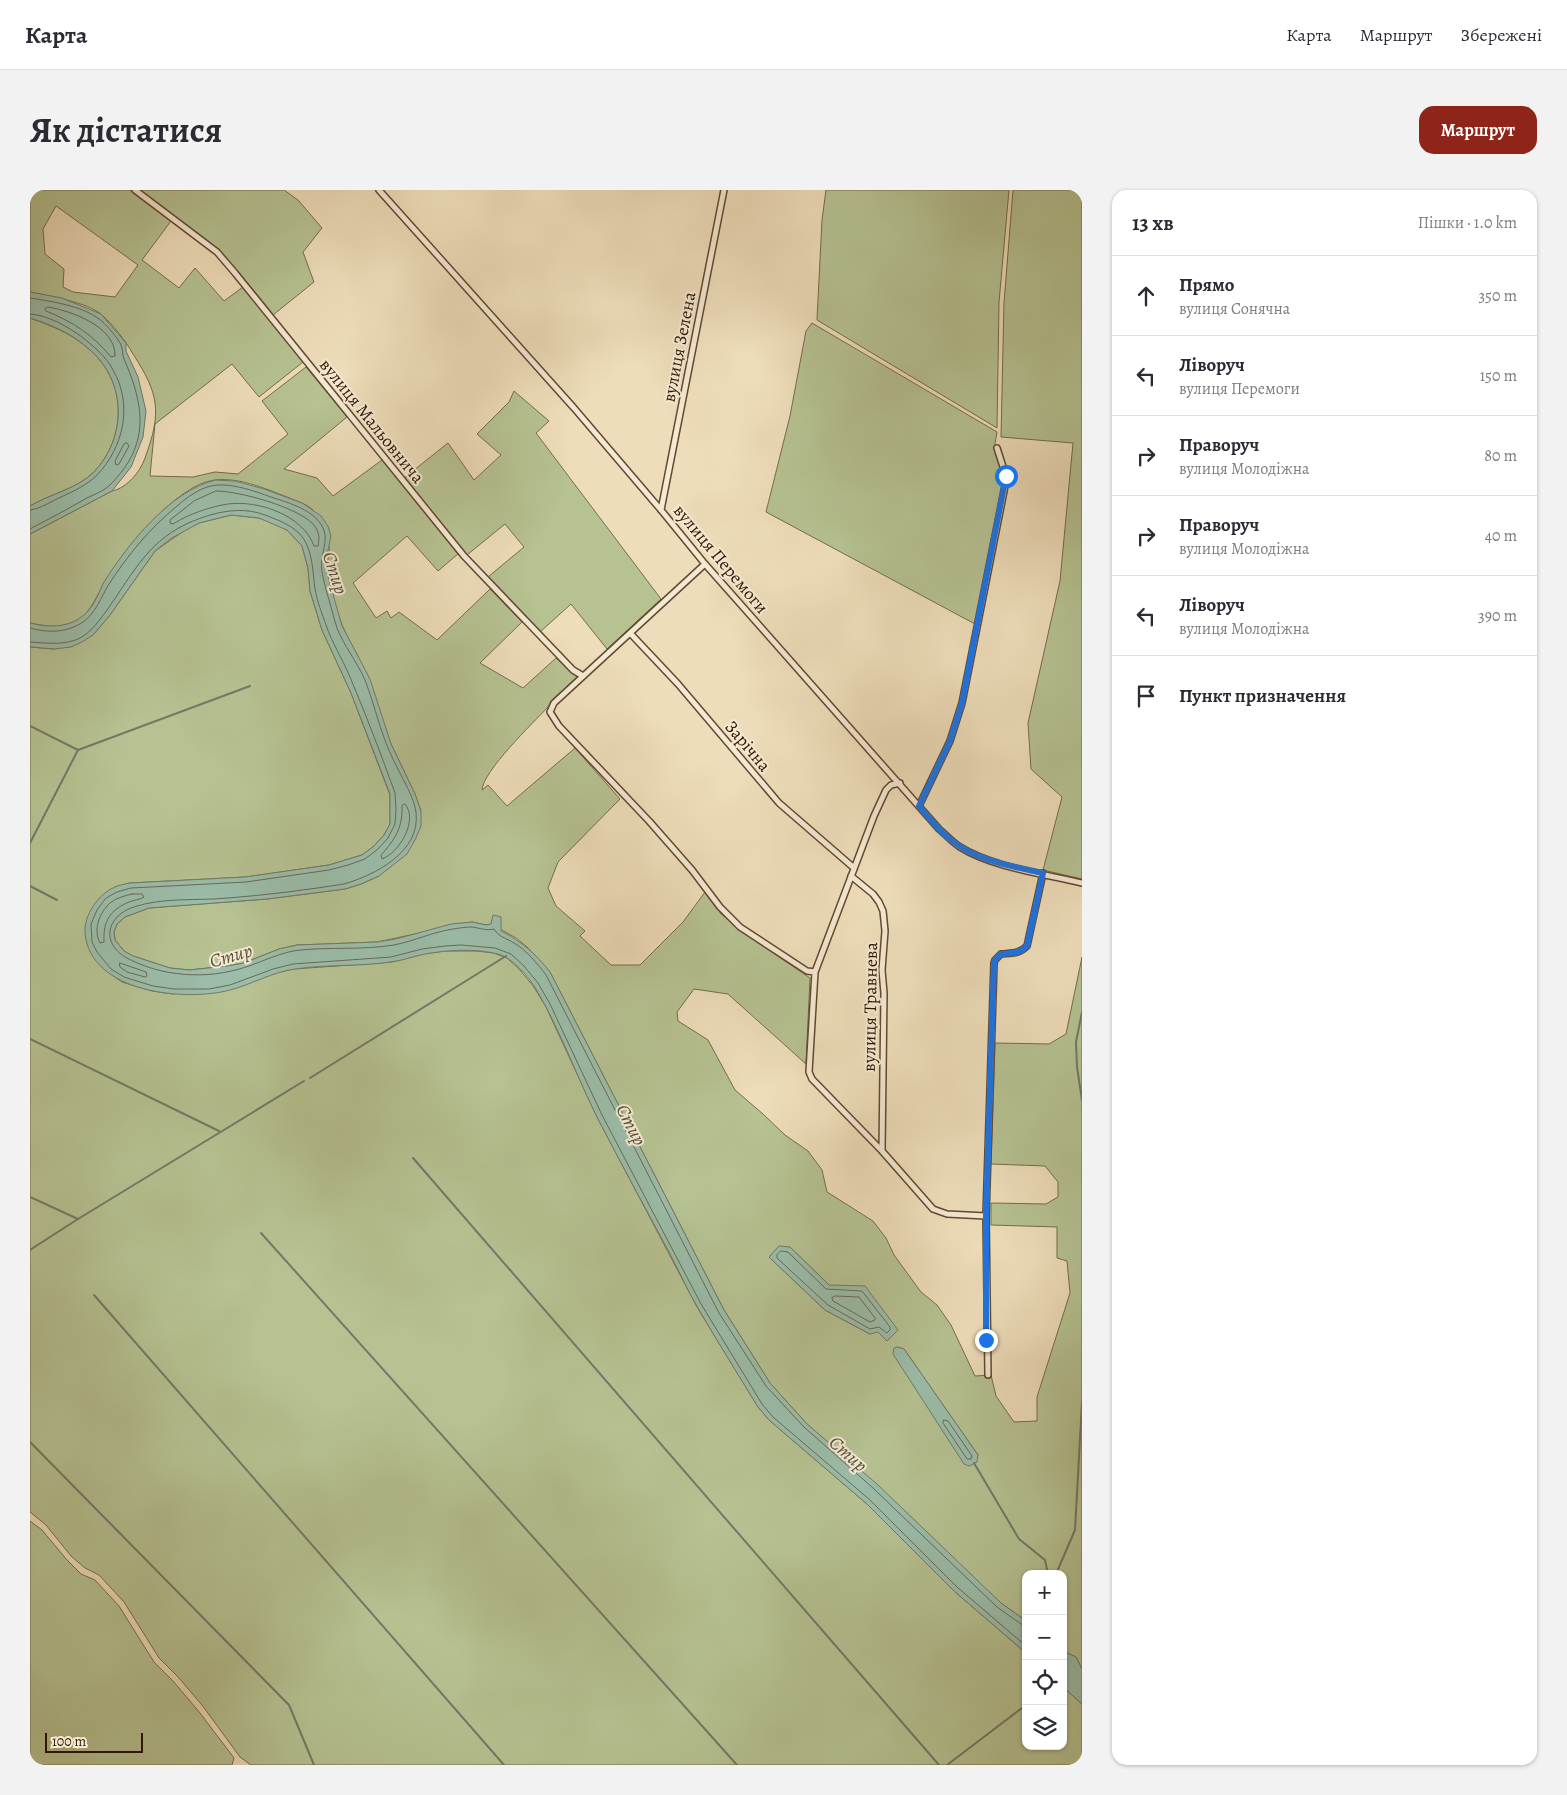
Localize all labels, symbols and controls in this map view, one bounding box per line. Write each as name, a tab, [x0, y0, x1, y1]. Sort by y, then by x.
text: Карта	[25, 19, 87, 51]
text: Карта	[1286, 23, 1332, 47]
text: Маршрут	[1360, 23, 1433, 47]
text: Збережені	[1461, 23, 1542, 47]
text: Як дістатися	[30, 106, 222, 154]
button: Маршрут	[1419, 106, 1537, 154]
text: 13 хв	[1132, 209, 1174, 237]
text: Пішки · 1.0 km	[1418, 212, 1517, 234]
text: Прямо	[1179, 272, 1234, 298]
icon: ahead	[1132, 282, 1160, 310]
text: 350 m	[1478, 285, 1517, 307]
street label: вулиця Зелена	[657, 289, 702, 404]
text: вулиця Сонячна	[1179, 298, 1290, 320]
text: Ліворуч	[1179, 352, 1245, 378]
street label: вулиця Мальовнича	[314, 354, 430, 489]
icon: left	[1132, 362, 1160, 390]
text: 150 m	[1480, 365, 1517, 387]
text: вулиця Перемоги	[1179, 378, 1300, 400]
text: Праворуч	[1179, 432, 1259, 458]
icon: right	[1132, 442, 1160, 470]
text: 80 m	[1484, 445, 1517, 467]
text: вулиця Молодіжна	[1179, 458, 1309, 480]
route start	[995, 465, 1018, 488]
street label: вулиця Перемоги	[668, 499, 774, 619]
text: Праворуч	[1179, 512, 1259, 538]
icon: right	[1132, 522, 1160, 550]
text: 40 m	[1485, 525, 1517, 547]
text: вулиця Молодіжна	[1179, 538, 1309, 560]
water label: Стир	[316, 548, 354, 598]
text: Ліворуч	[1179, 592, 1245, 618]
icon: left	[1132, 602, 1160, 630]
text: 390 m	[1478, 605, 1517, 627]
text: вулиця Молодіжна	[1179, 618, 1309, 640]
icon: arrive	[1132, 682, 1160, 710]
text: Пункт призначення	[1179, 683, 1346, 709]
street label: Зарічна	[720, 715, 777, 777]
water label: Стир	[207, 937, 256, 974]
street label: вулиця Травнева	[857, 941, 883, 1072]
water label: Стир	[610, 1100, 652, 1150]
route end	[975, 1329, 998, 1352]
water label: Стир	[823, 1430, 873, 1478]
map controls	[1022, 1570, 1067, 1750]
button: +	[1022, 1570, 1067, 1615]
button: −	[1022, 1615, 1067, 1660]
button: locate	[1022, 1660, 1067, 1705]
button: layers	[1022, 1705, 1067, 1750]
scale bar	[45, 1730, 142, 1753]
text: 100 m	[52, 1732, 86, 1751]

